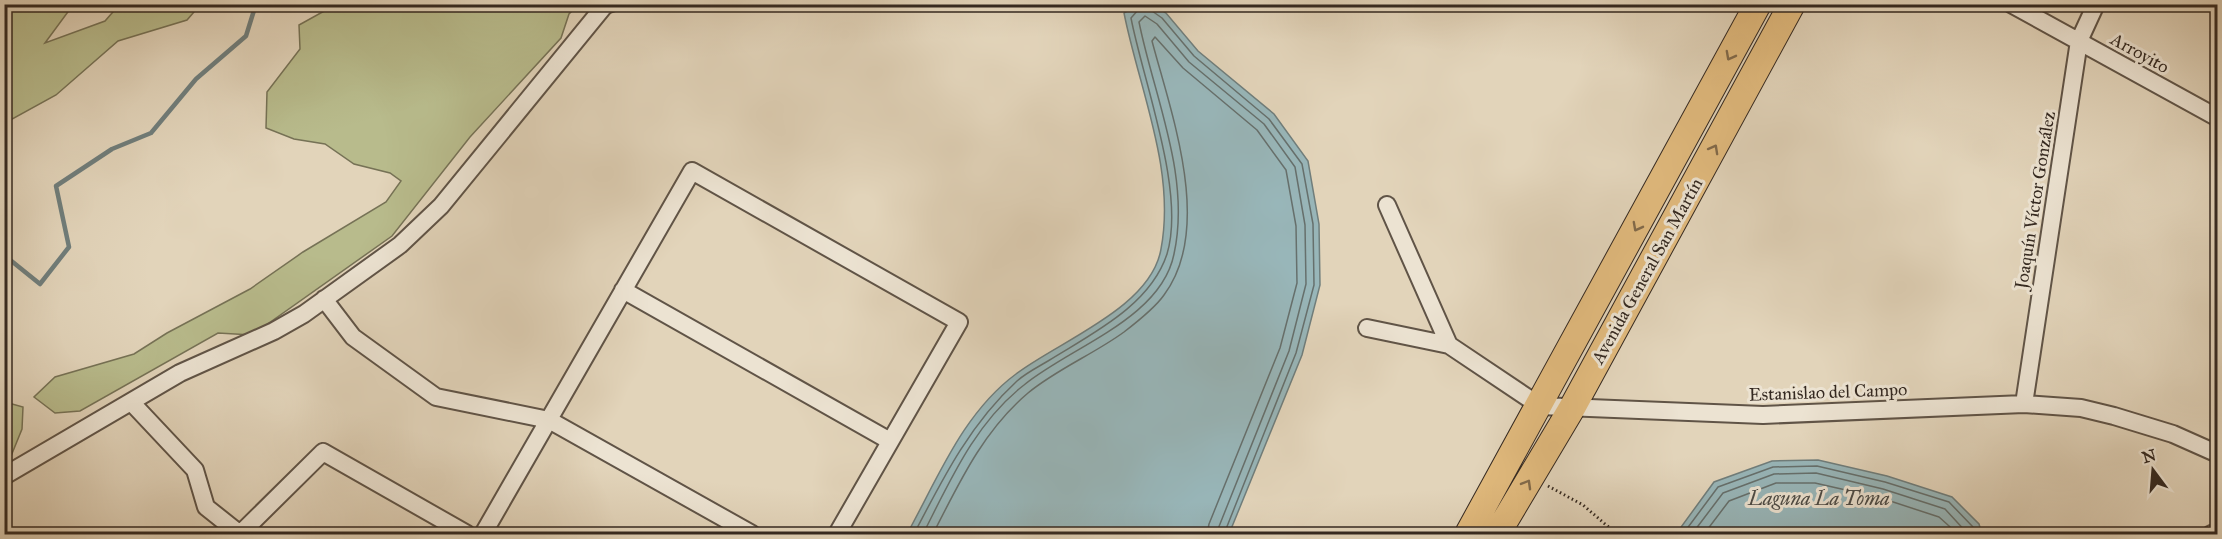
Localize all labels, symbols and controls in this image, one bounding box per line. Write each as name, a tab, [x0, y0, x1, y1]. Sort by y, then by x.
street label: Arroyito	[2106, 28, 2173, 78]
one-way arrow	[1726, 50, 1737, 60]
street label: Joaquín Víctor González	[2010, 110, 2061, 293]
one-way arrow	[1706, 144, 1718, 155]
street label: Avenida General San Martín	[1586, 174, 1707, 369]
one-way arrow	[1633, 221, 1644, 232]
street label: Estanislao del Campo	[1748, 378, 1908, 406]
north arrow	[2123, 440, 2183, 500]
text: N	[2140, 445, 2159, 467]
one-way arrow	[1519, 480, 1531, 490]
water label: Laguna La Toma	[1747, 486, 1890, 510]

